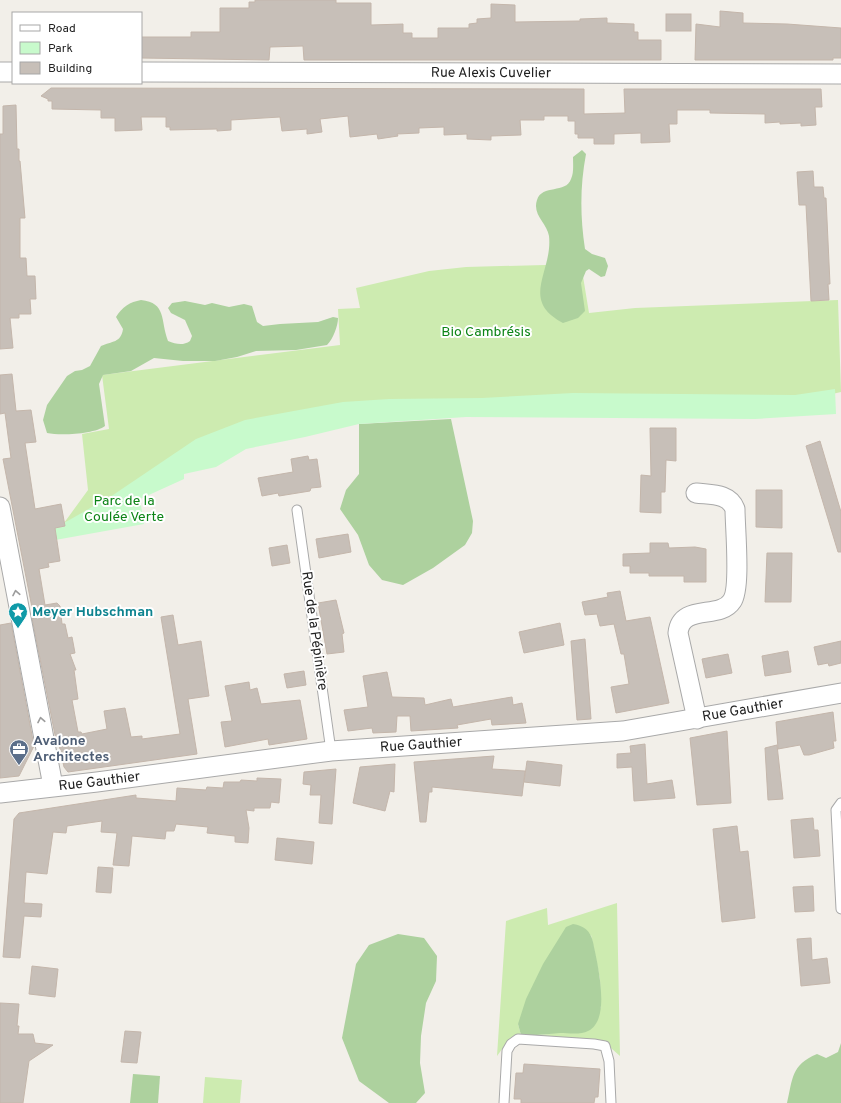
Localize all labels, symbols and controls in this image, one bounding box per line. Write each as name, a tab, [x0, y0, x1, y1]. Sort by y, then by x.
legend	[12, 12, 142, 84]
text: Road	[48, 21, 76, 37]
text: Park	[48, 41, 73, 57]
text: Building	[48, 61, 92, 77]
street label: Rue Alexis Cuvelier	[431, 64, 552, 82]
park label: Bio Cambrésis	[441, 324, 531, 341]
park label: Parc de la Coulée Verte	[84, 493, 164, 526]
street label: Rue de la Pépinière	[297, 570, 331, 692]
one-way arrow	[13, 590, 21, 596]
place icon: Meyer Hubschman	[7, 601, 29, 629]
place label: Meyer Hubschman	[32, 604, 153, 621]
street label: Rue Gauthier	[701, 695, 785, 726]
one-way arrow	[37, 717, 46, 723]
place label: Avalone Architectes	[33, 733, 109, 766]
street label: Rue Gauthier	[379, 733, 463, 756]
office icon: Avalone Architectes	[8, 738, 30, 766]
street label: Rue Gauthier	[58, 768, 142, 795]

